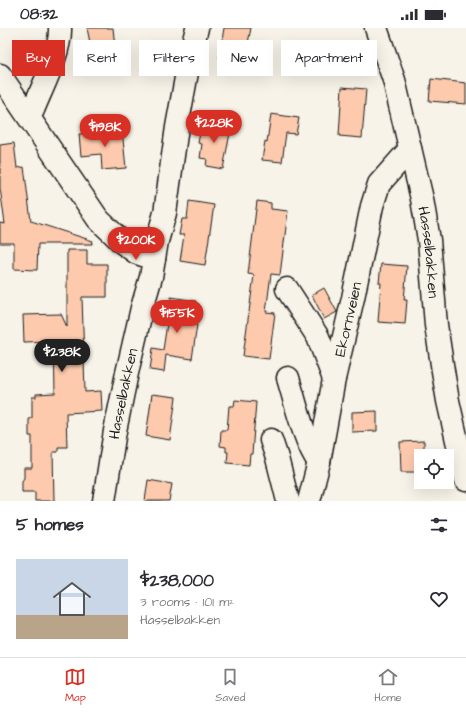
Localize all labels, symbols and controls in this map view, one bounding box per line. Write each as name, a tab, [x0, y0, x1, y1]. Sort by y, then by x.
text: 08:32	[20, 4, 58, 25]
chip: Buy	[12, 40, 65, 76]
chip: Rent	[73, 40, 131, 76]
chip: Filters	[139, 40, 209, 76]
chip: New	[217, 40, 273, 76]
chip: Apartment	[281, 40, 377, 76]
pin: $228K	[186, 110, 242, 144]
pin: $198K	[77, 114, 133, 148]
text: $228K	[195, 114, 233, 132]
text: $198K	[89, 118, 121, 136]
street label: Hasselbakken	[412, 205, 444, 300]
pin: $200K	[108, 227, 164, 261]
text: $200K	[117, 231, 155, 249]
street label: Ekornveien	[330, 280, 367, 359]
pin: $155K	[149, 300, 205, 334]
text: $155K	[159, 304, 195, 322]
pin: $238K	[34, 339, 90, 373]
text: $238K	[43, 343, 81, 361]
street label: Hasselbakken	[104, 346, 143, 441]
map controls	[414, 449, 454, 489]
button: locate	[414, 449, 454, 489]
text: 5 homes	[16, 513, 84, 537]
icon: filters	[428, 514, 450, 536]
text: $238,000	[140, 569, 214, 593]
icon: home	[48, 575, 96, 623]
icon: heart	[428, 588, 450, 610]
text: 3 rooms · 101 m²	[140, 593, 234, 611]
text: Hasselbakken	[140, 611, 220, 629]
tab: Map	[64, 666, 86, 705]
tab: Saved	[215, 666, 245, 705]
tab: Home	[374, 666, 402, 705]

